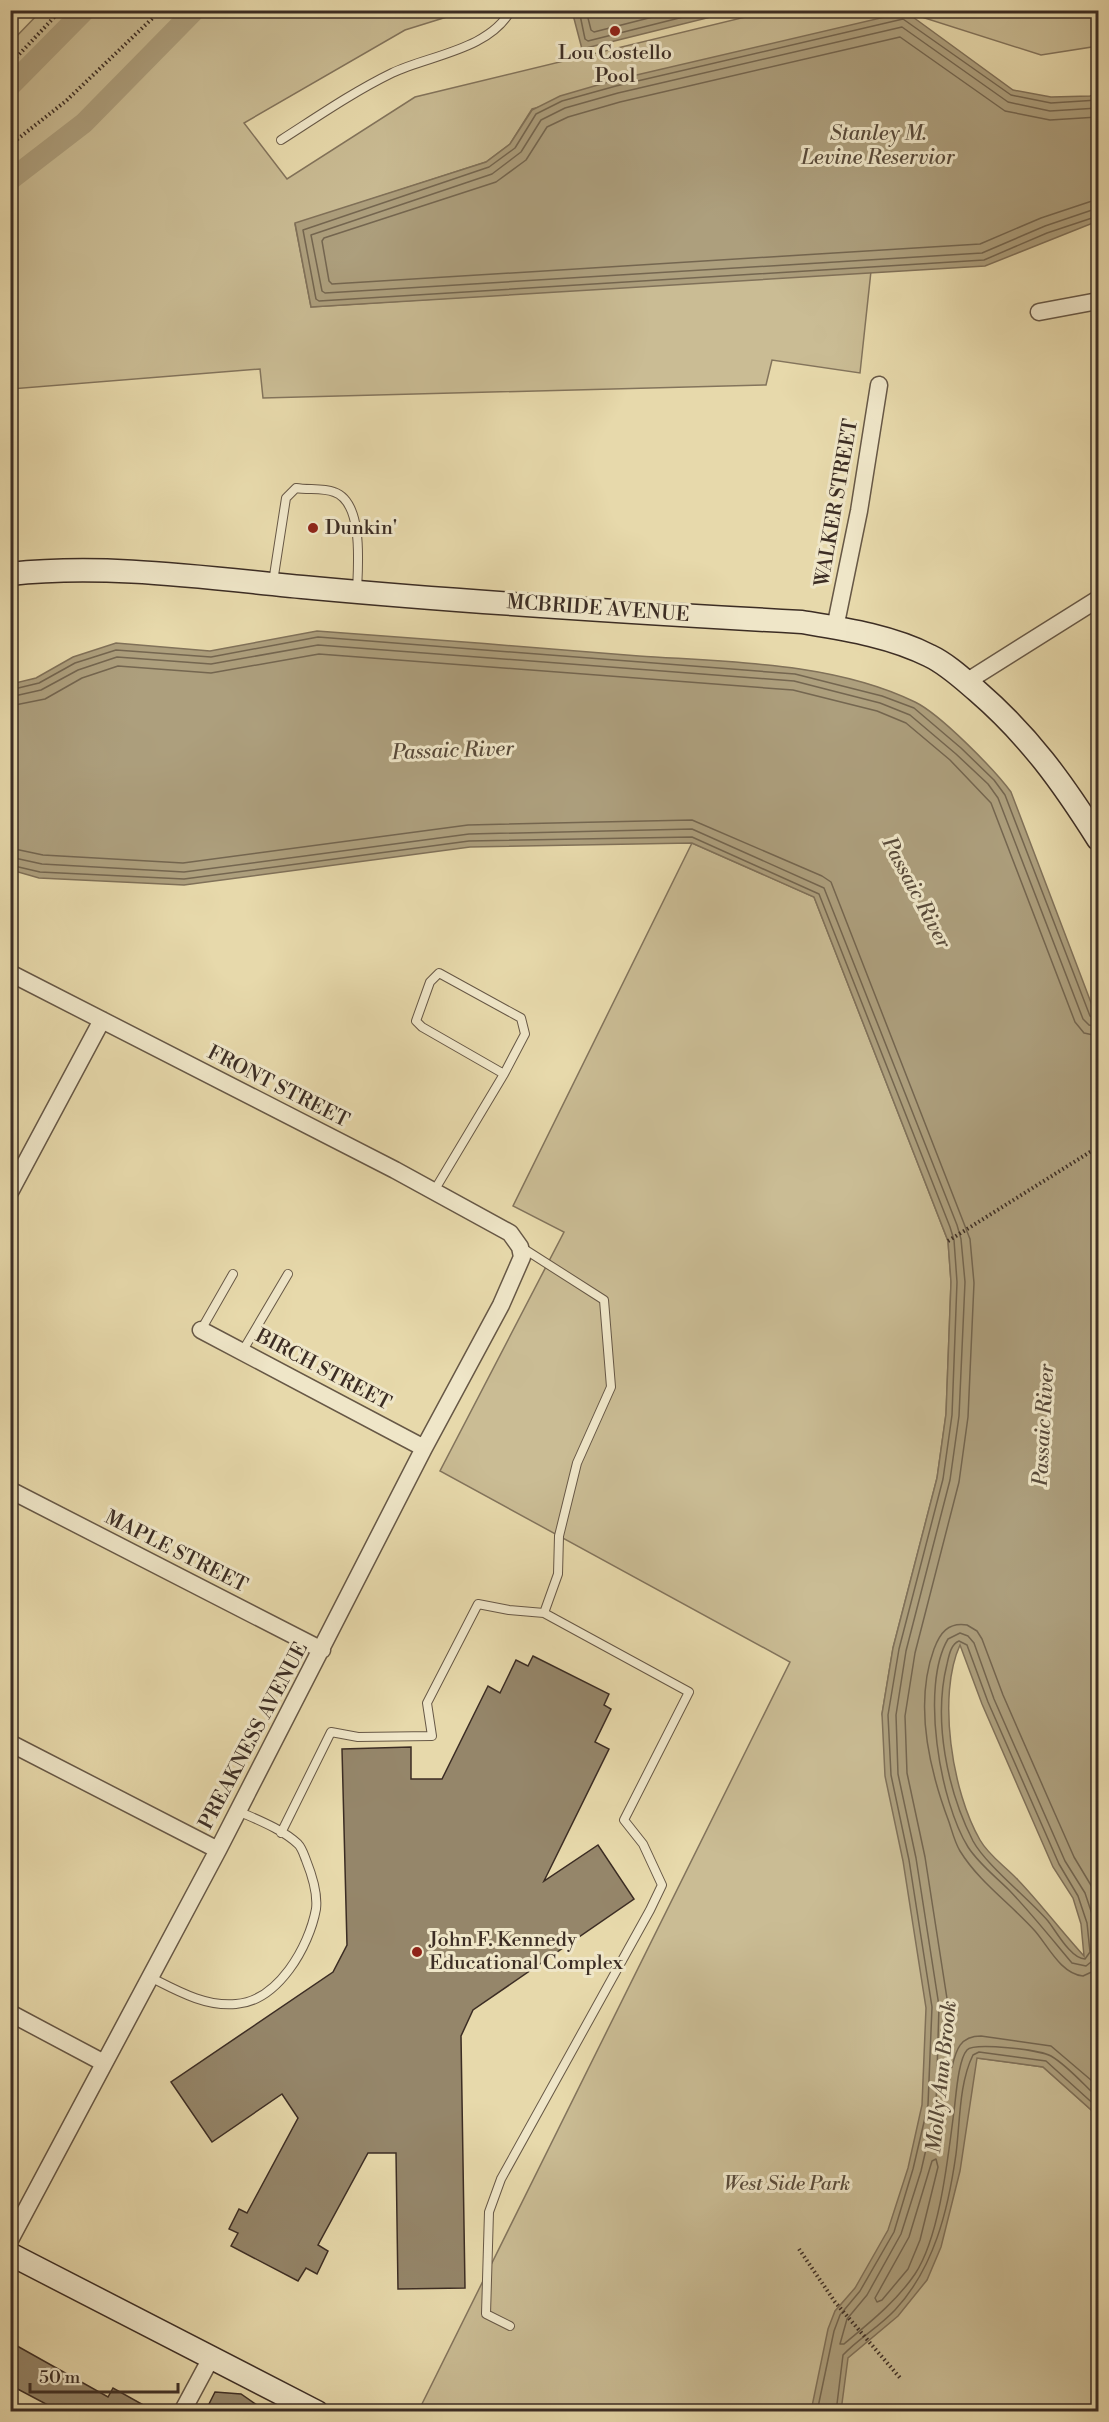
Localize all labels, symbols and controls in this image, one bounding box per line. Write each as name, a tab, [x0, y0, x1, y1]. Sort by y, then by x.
marker: Lou Costello Pool	[608, 24, 622, 38]
place label: Lou Costello Pool	[558, 41, 672, 89]
water label: Stanley M. Levine Reservior	[800, 121, 956, 171]
street label: WALKER STREET	[810, 417, 864, 590]
place label: Dunkin'	[325, 516, 397, 541]
marker: Dunkin'	[306, 521, 320, 535]
street label: MCBRIDE AVENUE	[506, 590, 690, 628]
water label: Passaic River	[390, 736, 516, 766]
water label: Passaic River	[875, 832, 957, 954]
street label: FRONT STREET	[203, 1040, 353, 1134]
street label: BIRCH STREET	[250, 1323, 395, 1416]
water label: Passaic River	[1028, 1362, 1060, 1488]
street label: MAPLE STREET	[100, 1505, 252, 1599]
street label: PREAKNESS AVENUE	[194, 1638, 314, 1834]
place label: John F. Kennedy Educational Complex	[428, 1928, 624, 1976]
marker: John F. Kennedy Educational Complex	[410, 1945, 424, 1959]
water label: Molly Ann Brook	[921, 1999, 963, 2155]
park label: West Side Park	[724, 2172, 850, 2197]
scale bar	[30, 2356, 178, 2394]
text: 50 m	[39, 2366, 81, 2389]

